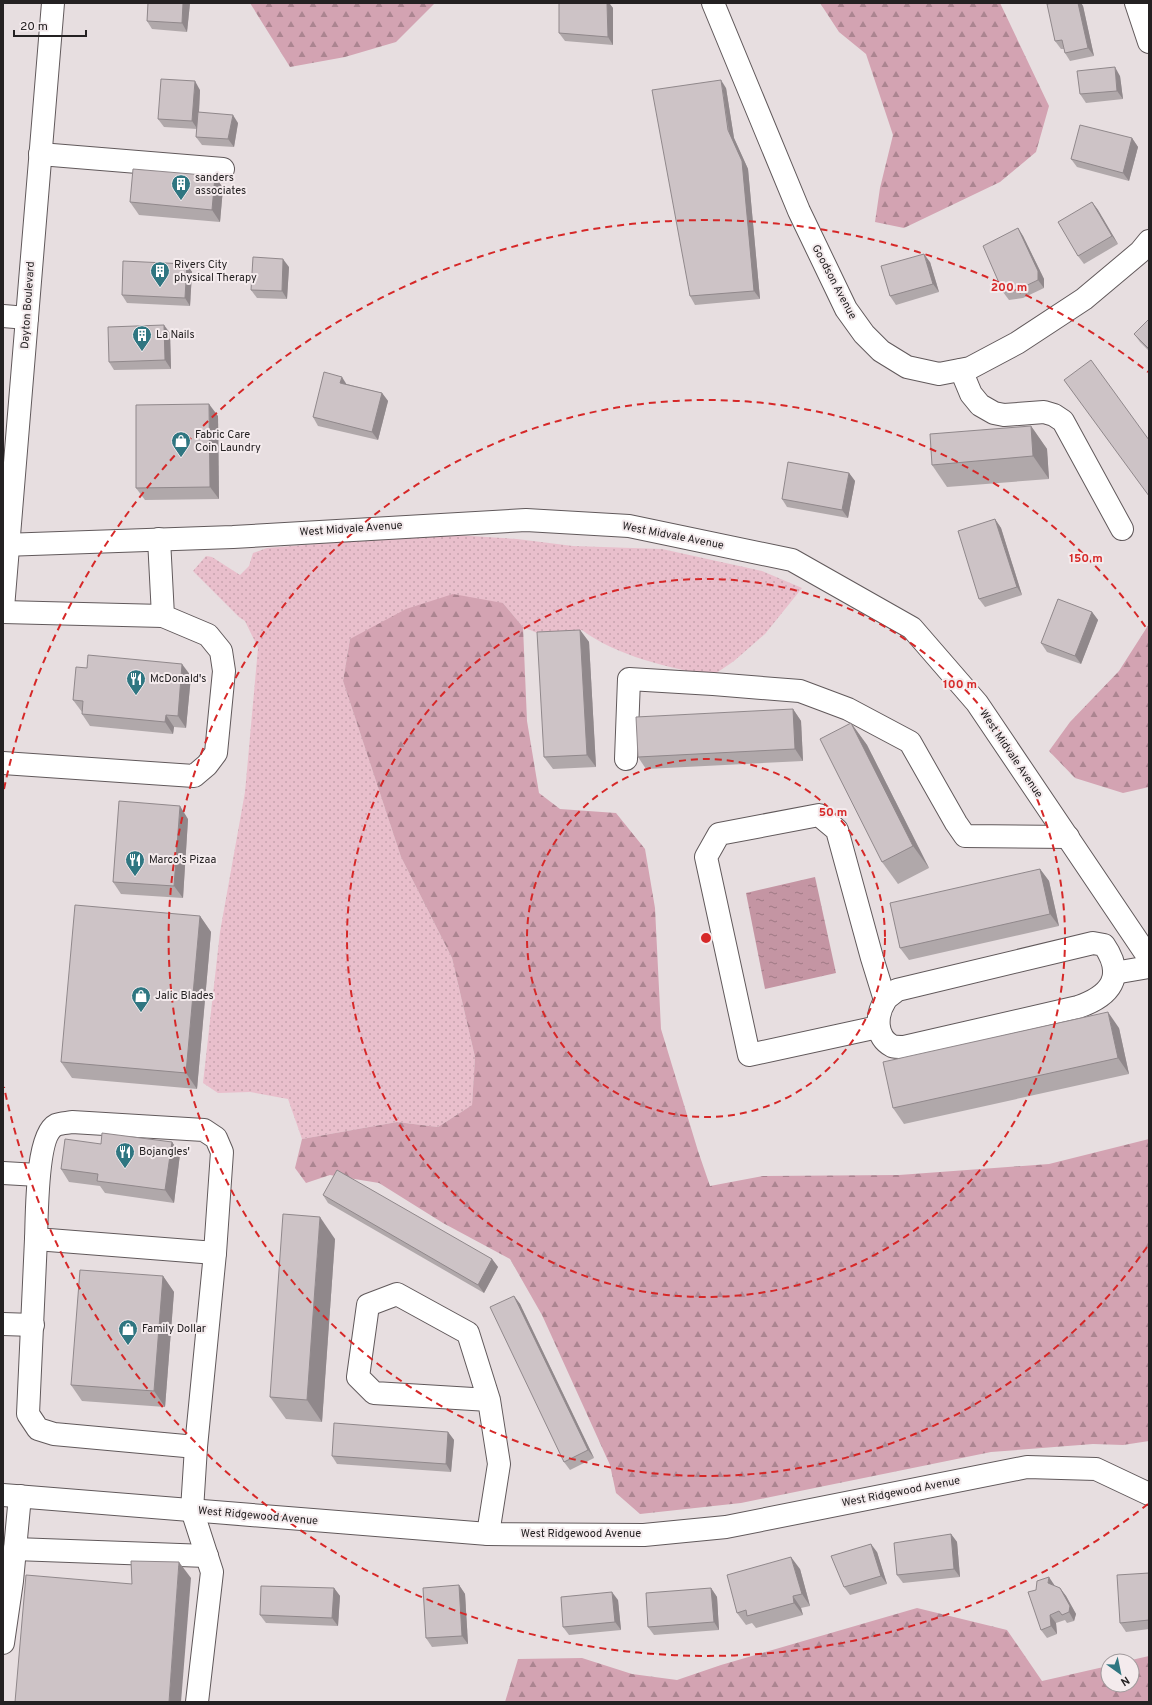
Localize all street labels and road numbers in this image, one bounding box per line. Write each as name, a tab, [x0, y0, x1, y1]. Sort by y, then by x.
street label: Goodson Avenue	[808, 242, 860, 322]
street label: Dayton Boulevard	[18, 261, 38, 349]
street label: West Midvale Avenue	[299, 518, 403, 540]
street label: West Midvale Avenue	[621, 519, 725, 553]
street label: West Midvale Avenue	[976, 707, 1046, 801]
street label: West Ridgewood Avenue	[841, 1474, 961, 1510]
street label: West Ridgewood Avenue	[197, 1504, 319, 1528]
street label: West Ridgewood Avenue	[521, 1527, 641, 1541]

